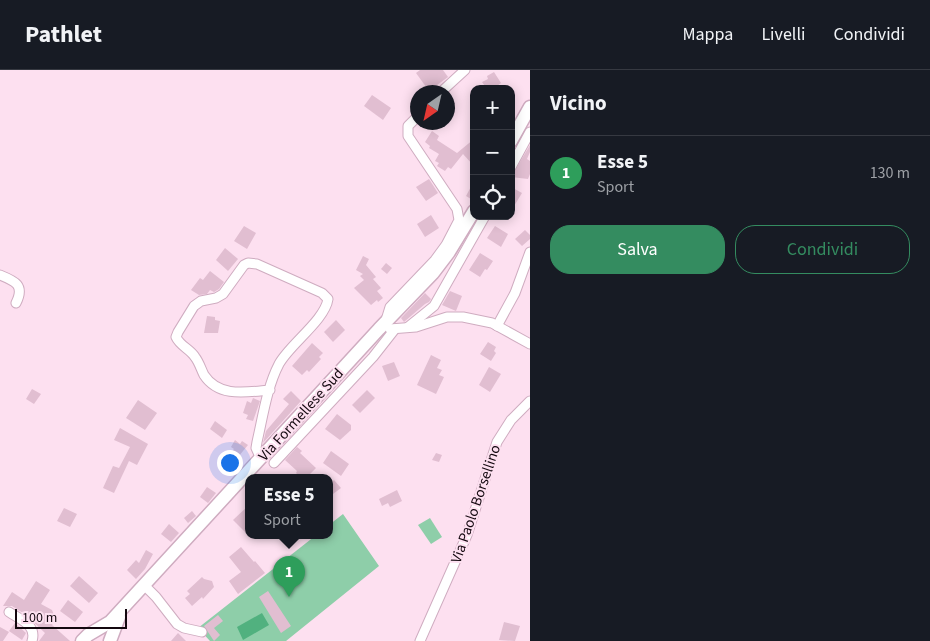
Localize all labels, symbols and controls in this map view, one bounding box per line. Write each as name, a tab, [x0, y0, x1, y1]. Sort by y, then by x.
text: Pathlet	[25, 17, 102, 52]
text: Mappa	[682, 22, 733, 47]
text: Livelli	[761, 22, 805, 47]
text: Condividi	[833, 22, 905, 47]
north arrow	[410, 85, 455, 130]
map controls	[470, 85, 515, 220]
button: +	[470, 85, 515, 130]
text: Vicino	[550, 88, 607, 118]
button: −	[470, 130, 515, 175]
text: Esse 5	[597, 149, 648, 176]
text: 1	[562, 162, 570, 184]
text: 130 m	[870, 162, 910, 184]
button: locate	[470, 175, 515, 220]
text: Sport	[597, 176, 634, 198]
button: Salva	[550, 225, 725, 274]
button: Condividi	[735, 225, 910, 274]
street label: Via Formellese Sud	[253, 364, 349, 466]
street label: Via Paolo Borsellino	[446, 442, 506, 566]
your location	[217, 450, 243, 476]
popup	[245, 474, 333, 539]
text: Esse 5	[264, 482, 314, 509]
text: Sport	[264, 509, 301, 531]
pin: 1	[273, 556, 305, 597]
scale bar	[15, 606, 128, 629]
text: 100 m	[22, 608, 57, 628]

